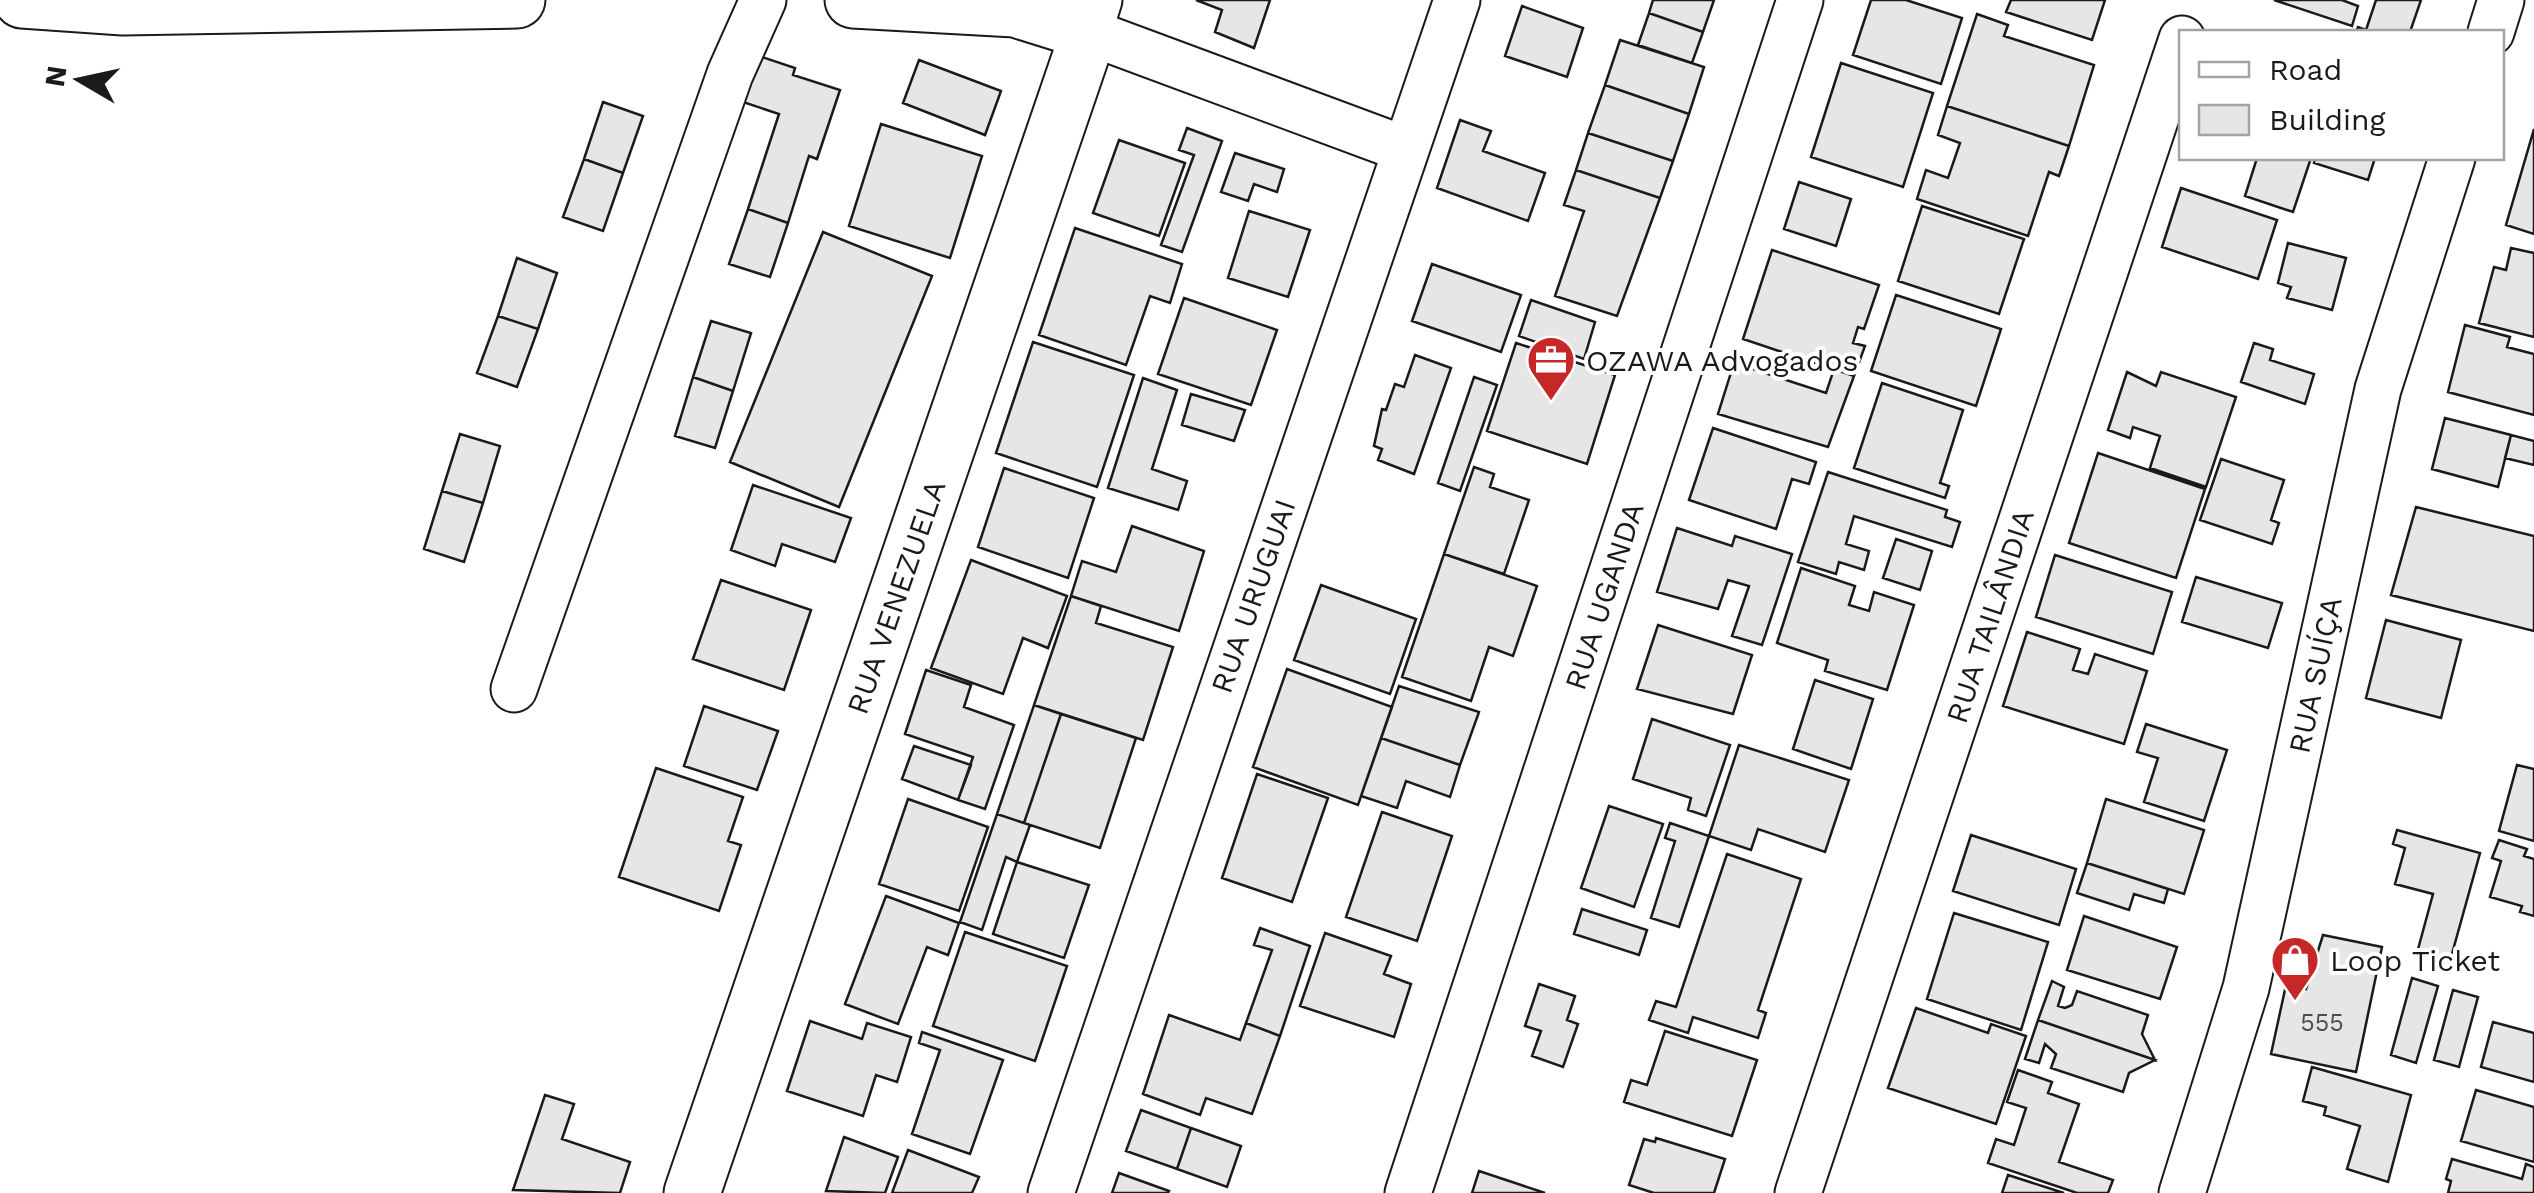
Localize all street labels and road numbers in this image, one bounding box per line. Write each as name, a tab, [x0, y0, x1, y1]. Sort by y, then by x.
street label: RUA VENEZUELA	[840, 475, 953, 719]
street label: RUA URUGUAI	[1203, 494, 1303, 698]
street label: RUA UGANDA	[1557, 498, 1651, 694]
street label: RUA TAILÂNDIA	[1939, 505, 2041, 727]
street label: RUA SUÍÇA	[2281, 593, 2349, 756]

